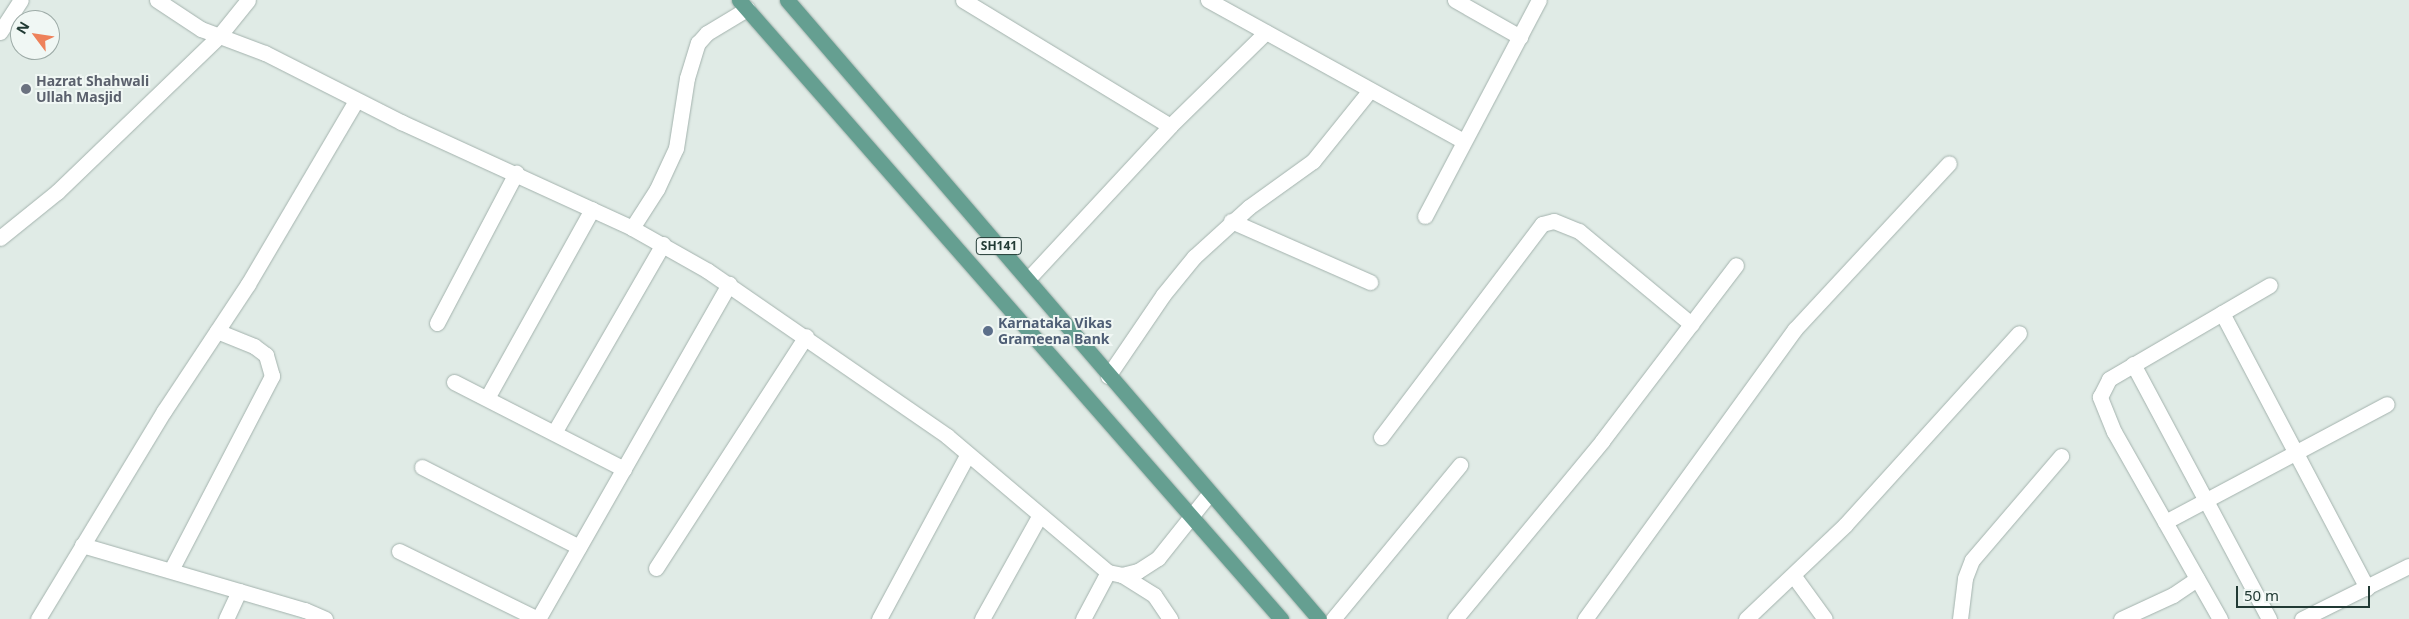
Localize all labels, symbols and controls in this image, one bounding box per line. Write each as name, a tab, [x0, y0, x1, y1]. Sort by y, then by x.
north arrow	[10, 10, 60, 60]
text: N	[11, 18, 34, 37]
place label: Hazrat Shahwali Ullah Masjid	[36, 73, 149, 105]
marker: Hazrat Shahwali Ullah Masjid	[20, 83, 32, 95]
road number: SH141	[975, 237, 1023, 256]
place label: Karnataka Vikas Grameena Bank	[998, 315, 1112, 348]
marker: Karnataka Vikas Grameena Bank	[982, 325, 994, 337]
scale bar	[2239, 576, 2373, 608]
text: 50 m	[2244, 585, 2279, 605]

